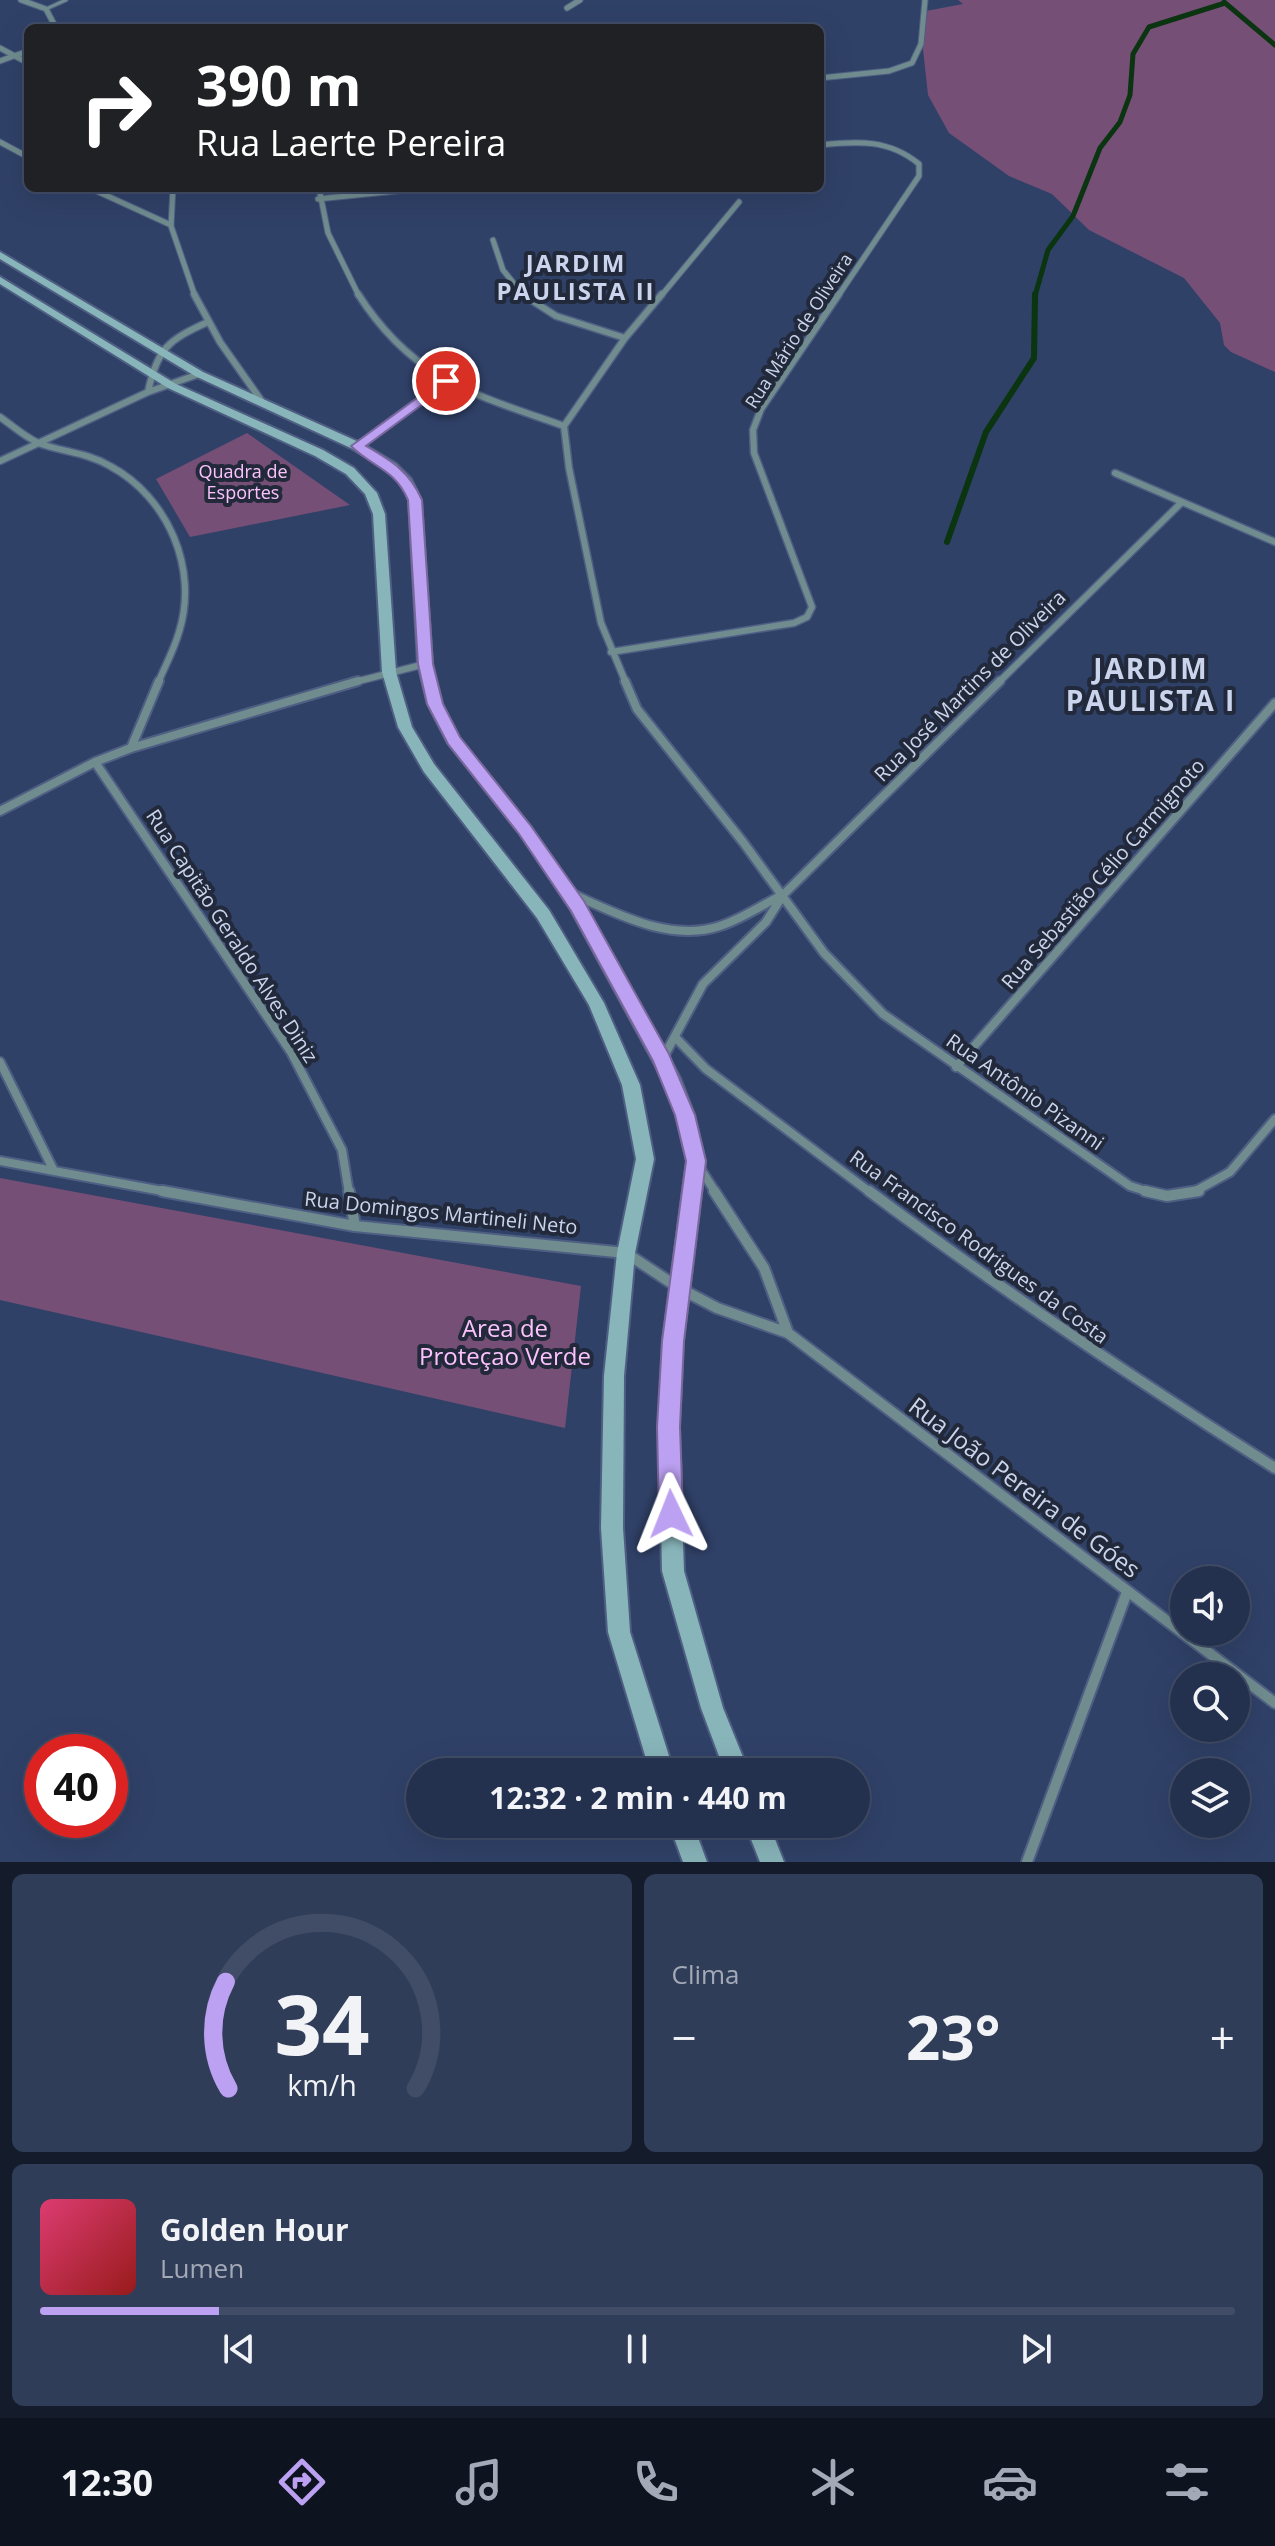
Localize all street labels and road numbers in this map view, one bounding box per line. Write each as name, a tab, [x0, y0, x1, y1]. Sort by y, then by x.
street label: Rua Mário de Oliveira	[739, 248, 857, 413]
street label: Rua José Martins de Oliveira	[868, 584, 1071, 787]
street label: Rua Sebastião Célio Carmignoto	[995, 753, 1210, 995]
street label: Rua Capitão Geraldo Alves Diniz	[140, 804, 325, 1068]
street label: Rua Antônio Pizanni	[941, 1027, 1109, 1156]
street label: Rua Francisco Rodrigues da Costa	[844, 1144, 1114, 1350]
street label: Rua Domingos Martineli Neto	[303, 1185, 579, 1240]
street label: Rua João Pereira de Góes	[902, 1389, 1147, 1585]

